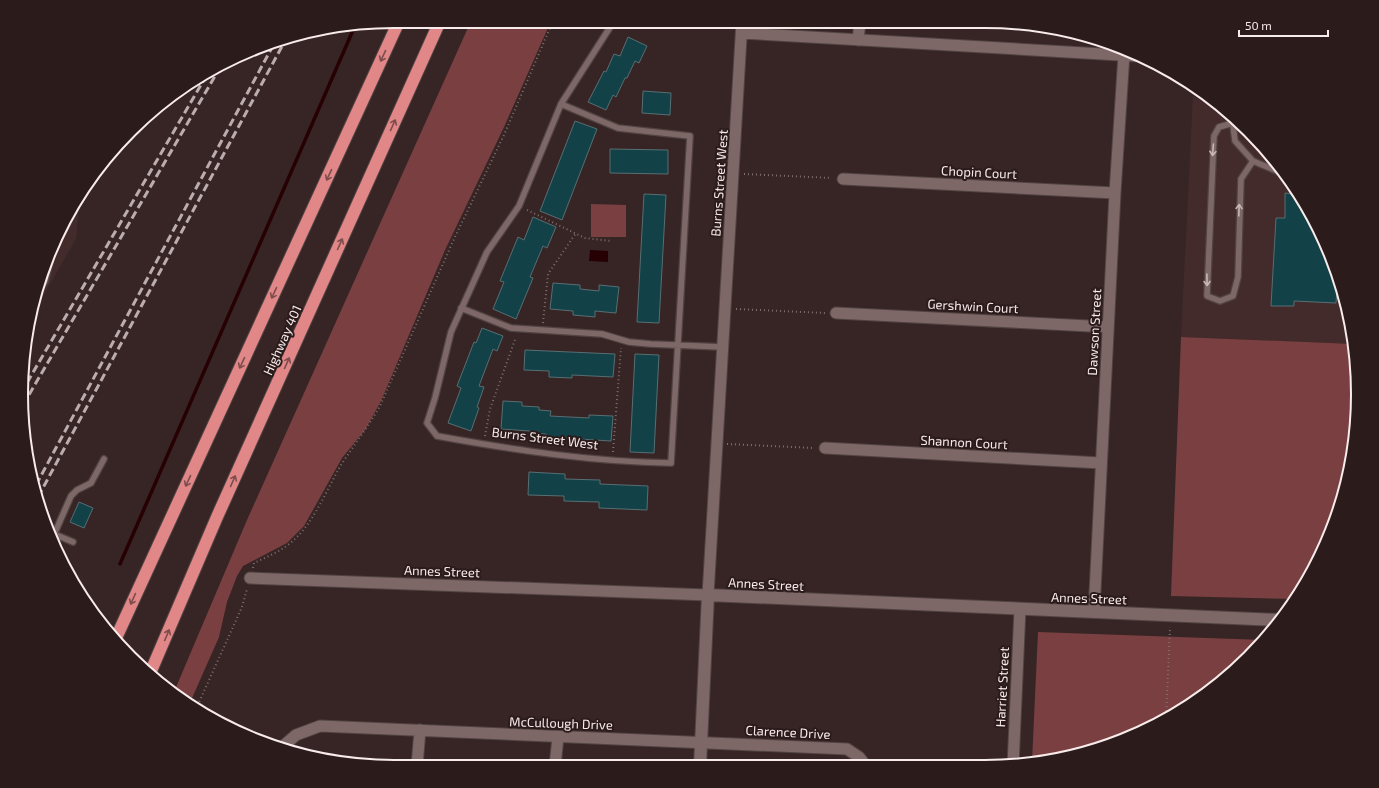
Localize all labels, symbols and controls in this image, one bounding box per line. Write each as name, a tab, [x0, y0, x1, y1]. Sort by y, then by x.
scale bar	[1239, 12, 1328, 38]
text: 50 m	[1245, 18, 1272, 32]
one-way arrow	[379, 50, 386, 62]
one-way arrow	[390, 120, 397, 132]
street label: Burns Street West	[707, 129, 731, 237]
one-way arrow	[1209, 143, 1216, 156]
street label: Chopin Court	[941, 162, 1017, 182]
one-way arrow	[325, 168, 332, 180]
one-way arrow	[1236, 204, 1243, 217]
one-way arrow	[337, 238, 344, 250]
one-way arrow	[1203, 273, 1211, 286]
one-way arrow	[270, 286, 277, 298]
street label: Dawson Street	[1084, 288, 1104, 376]
street label: Gershwin Court	[927, 296, 1019, 316]
street label: Highway 401	[259, 302, 305, 378]
one-way arrow	[238, 357, 245, 369]
one-way arrow	[283, 357, 291, 369]
street label: Burns Street West	[491, 424, 599, 452]
street label: Shannon Court	[920, 432, 1008, 452]
one-way arrow	[184, 475, 191, 487]
one-way arrow	[230, 476, 238, 488]
street label: Annes Street	[404, 562, 480, 580]
street label: Annes Street	[728, 574, 804, 594]
street label: Annes Street	[1051, 589, 1127, 607]
one-way arrow	[129, 593, 137, 605]
one-way arrow	[164, 630, 171, 642]
street label: Harriet Street	[992, 646, 1012, 728]
street label: McCullough Drive	[509, 713, 613, 733]
street label: Clarence Drive	[745, 722, 831, 742]

